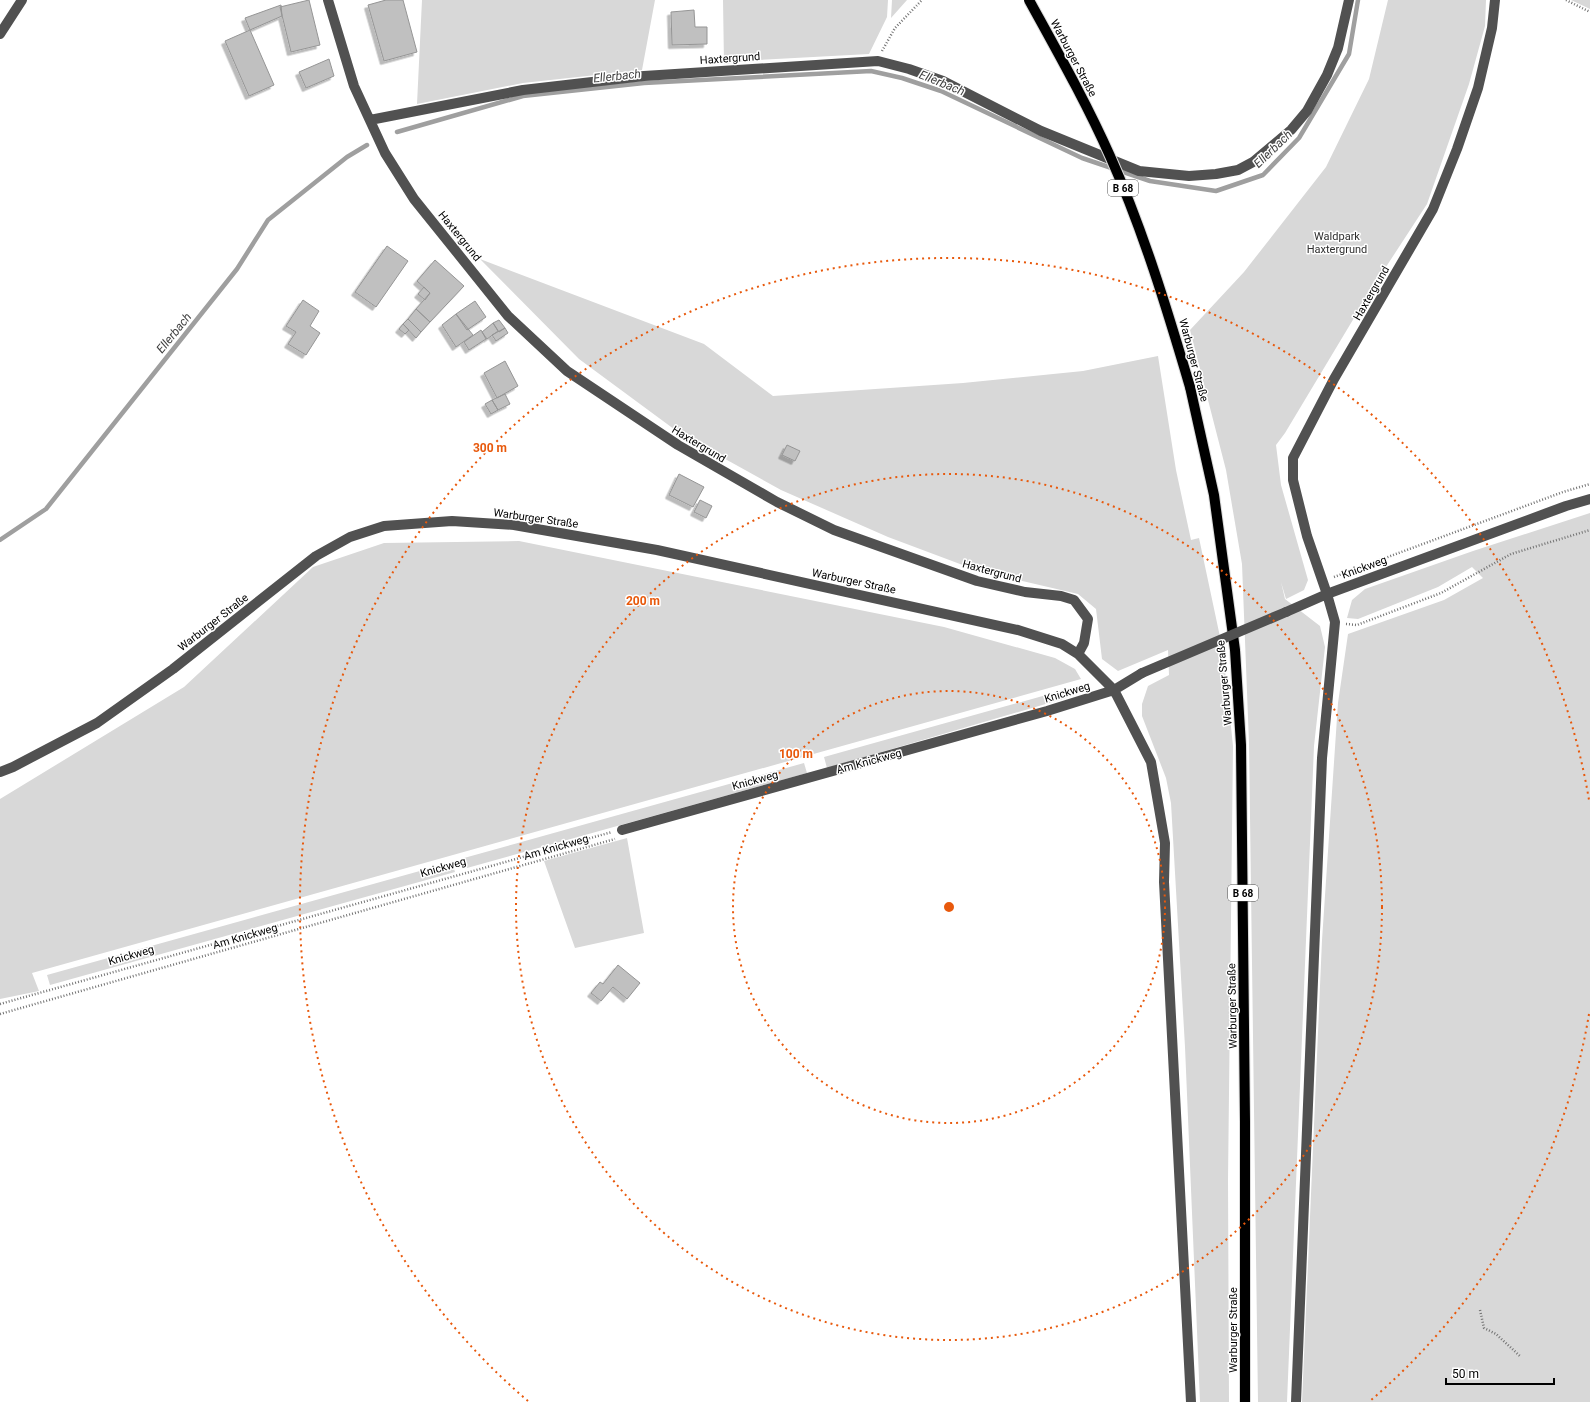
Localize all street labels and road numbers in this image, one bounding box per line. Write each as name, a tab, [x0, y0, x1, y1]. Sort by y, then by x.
street label: Warburger Straße	[1048, 17, 1099, 99]
street label: Haxtergrund	[699, 50, 761, 67]
road number: B 68	[1108, 180, 1138, 196]
street label: Haxtergrund	[435, 209, 484, 264]
street label: Haxtergrund	[1351, 264, 1392, 323]
street label: Warburger Straße	[1176, 317, 1211, 403]
street label: Haxtergrund	[669, 423, 728, 466]
street label: Warburger Straße	[493, 506, 579, 531]
street label: Knickweg	[1340, 553, 1389, 582]
street label: Haxtergrund	[961, 557, 1023, 586]
street label: Warburger Straße	[811, 566, 897, 597]
street label: Warburger Straße	[176, 591, 251, 654]
street label: Warburger Straße	[1214, 640, 1235, 726]
street label: Knickweg	[1043, 679, 1092, 706]
street label: Am Knickweg	[835, 747, 903, 776]
street label: Knickweg	[731, 768, 780, 793]
street label: Am Knickweg	[522, 832, 590, 863]
street label: Knickweg	[419, 855, 468, 880]
road number: B 68	[1228, 885, 1258, 901]
street label: Am Knickweg	[211, 921, 279, 952]
street label: Knickweg	[107, 943, 156, 968]
street label: Warburger Straße	[1225, 963, 1240, 1049]
street label: Warburger Straße	[1227, 1287, 1240, 1373]

